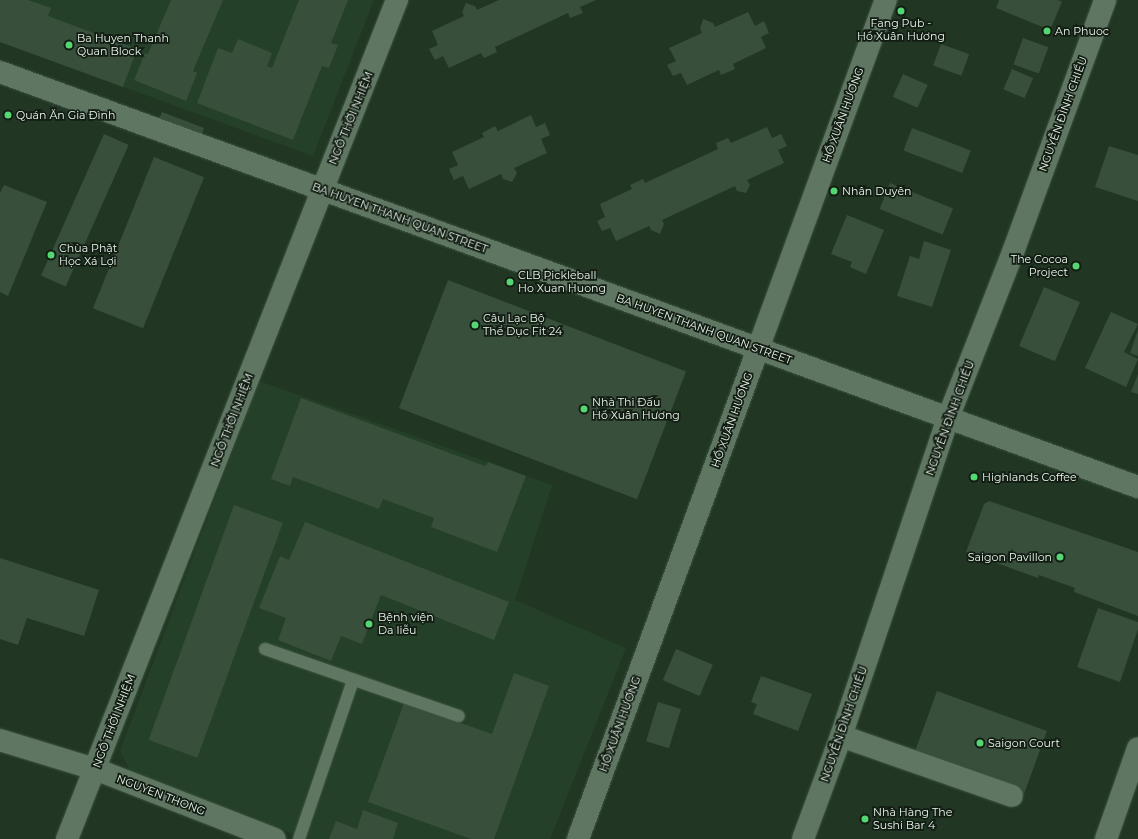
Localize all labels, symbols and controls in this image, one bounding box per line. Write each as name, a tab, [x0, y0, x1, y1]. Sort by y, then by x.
marker: Fang Pub - Hồ Xuân Hương	[896, 6, 906, 16]
place label: Fang Pub - Hồ Xuân Hương	[857, 17, 945, 43]
place label: An Phuoc	[1055, 24, 1109, 38]
marker: An Phuoc	[1042, 26, 1052, 36]
place label: Ba Huyen Thanh Quan Block	[77, 32, 169, 58]
marker: Ba Huyen Thanh Quan Block	[64, 40, 74, 50]
street label: NGUYỄN ĐÌNH CHIỂU	[1036, 55, 1090, 173]
street label: HỒ XUÂN HƯƠNG	[820, 65, 866, 165]
street label: NGÔ THỜI NHIỆM	[326, 69, 376, 167]
place label: Quán Ăn Gia Đình	[16, 108, 115, 122]
marker: Quán Ăn Gia Đình	[3, 110, 13, 120]
street label: BA HUYEN THANH QUAN STREET	[310, 180, 490, 256]
place label: Nhân Duyên	[842, 184, 911, 198]
marker: Nhân Duyên	[829, 186, 839, 196]
place label: Chùa Phật Học Xá Lợi	[59, 242, 117, 268]
marker: Chùa Phật Học Xá Lợi	[46, 250, 56, 260]
place label: The Cocoa Project	[1011, 253, 1068, 279]
marker: The Cocoa Project	[1071, 261, 1081, 271]
place label: CLB Pickleball Ho Xuan Huong	[518, 269, 606, 295]
marker: CLB Pickleball Ho Xuan Huong	[505, 277, 515, 287]
street label: BA HUYEN THANH QUAN STREET	[614, 291, 794, 367]
place label: Câu Lạc Bộ Thể Dục Fit 24	[483, 312, 562, 338]
marker: Câu Lạc Bộ Thể Dục Fit 24	[470, 320, 480, 330]
street label: NGUYỄN ĐÌNH CHIỂU	[923, 359, 977, 477]
street label: HỒ XUÂN HƯƠNG	[709, 370, 755, 470]
street label: NGÔ THỜI NHIỆM	[208, 371, 256, 469]
place label: Nhà Thi Đấu Hồ Xuân Hương	[592, 396, 680, 422]
marker: Nhà Thi Đấu Hồ Xuân Hương	[579, 404, 589, 414]
place label: Highlands Coffee	[982, 470, 1077, 484]
marker: Highlands Coffee	[969, 472, 979, 482]
place label: Saigon Pavillon	[968, 550, 1052, 564]
marker: Saigon Pavillon	[1055, 552, 1065, 562]
place label: Bệnh viện Da liễu	[378, 611, 434, 637]
marker: Bệnh viện Da liễu	[363, 618, 375, 630]
street label: NGUYỄN ĐÌNH CHIỂU	[818, 664, 870, 784]
street label: NGÔ THỜI NHIỆM	[90, 672, 138, 770]
street label: HỒ XUÂN HƯƠNG	[597, 674, 643, 774]
place label: Saigon Court	[988, 736, 1060, 750]
marker: Saigon Court	[975, 738, 985, 748]
street label: NGUYEN THONG	[115, 772, 207, 818]
place label: Nhà Hàng The Sushi Bar 4	[873, 806, 952, 832]
marker: Nhà Hàng The Sushi Bar 4	[860, 814, 870, 824]

